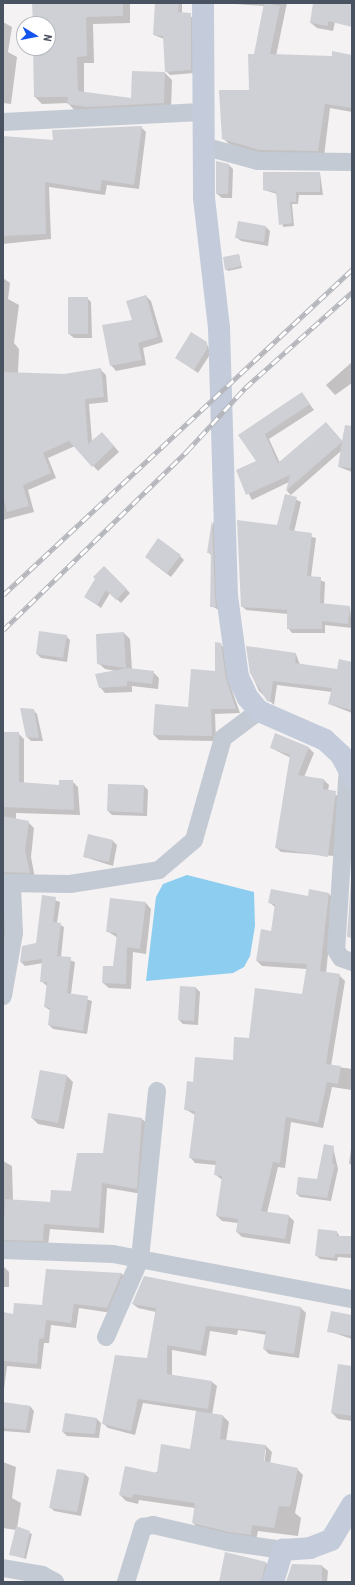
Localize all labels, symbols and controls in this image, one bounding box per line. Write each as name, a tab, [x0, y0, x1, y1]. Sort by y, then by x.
north arrow	[16, 16, 56, 56]
text: N	[40, 34, 54, 42]

